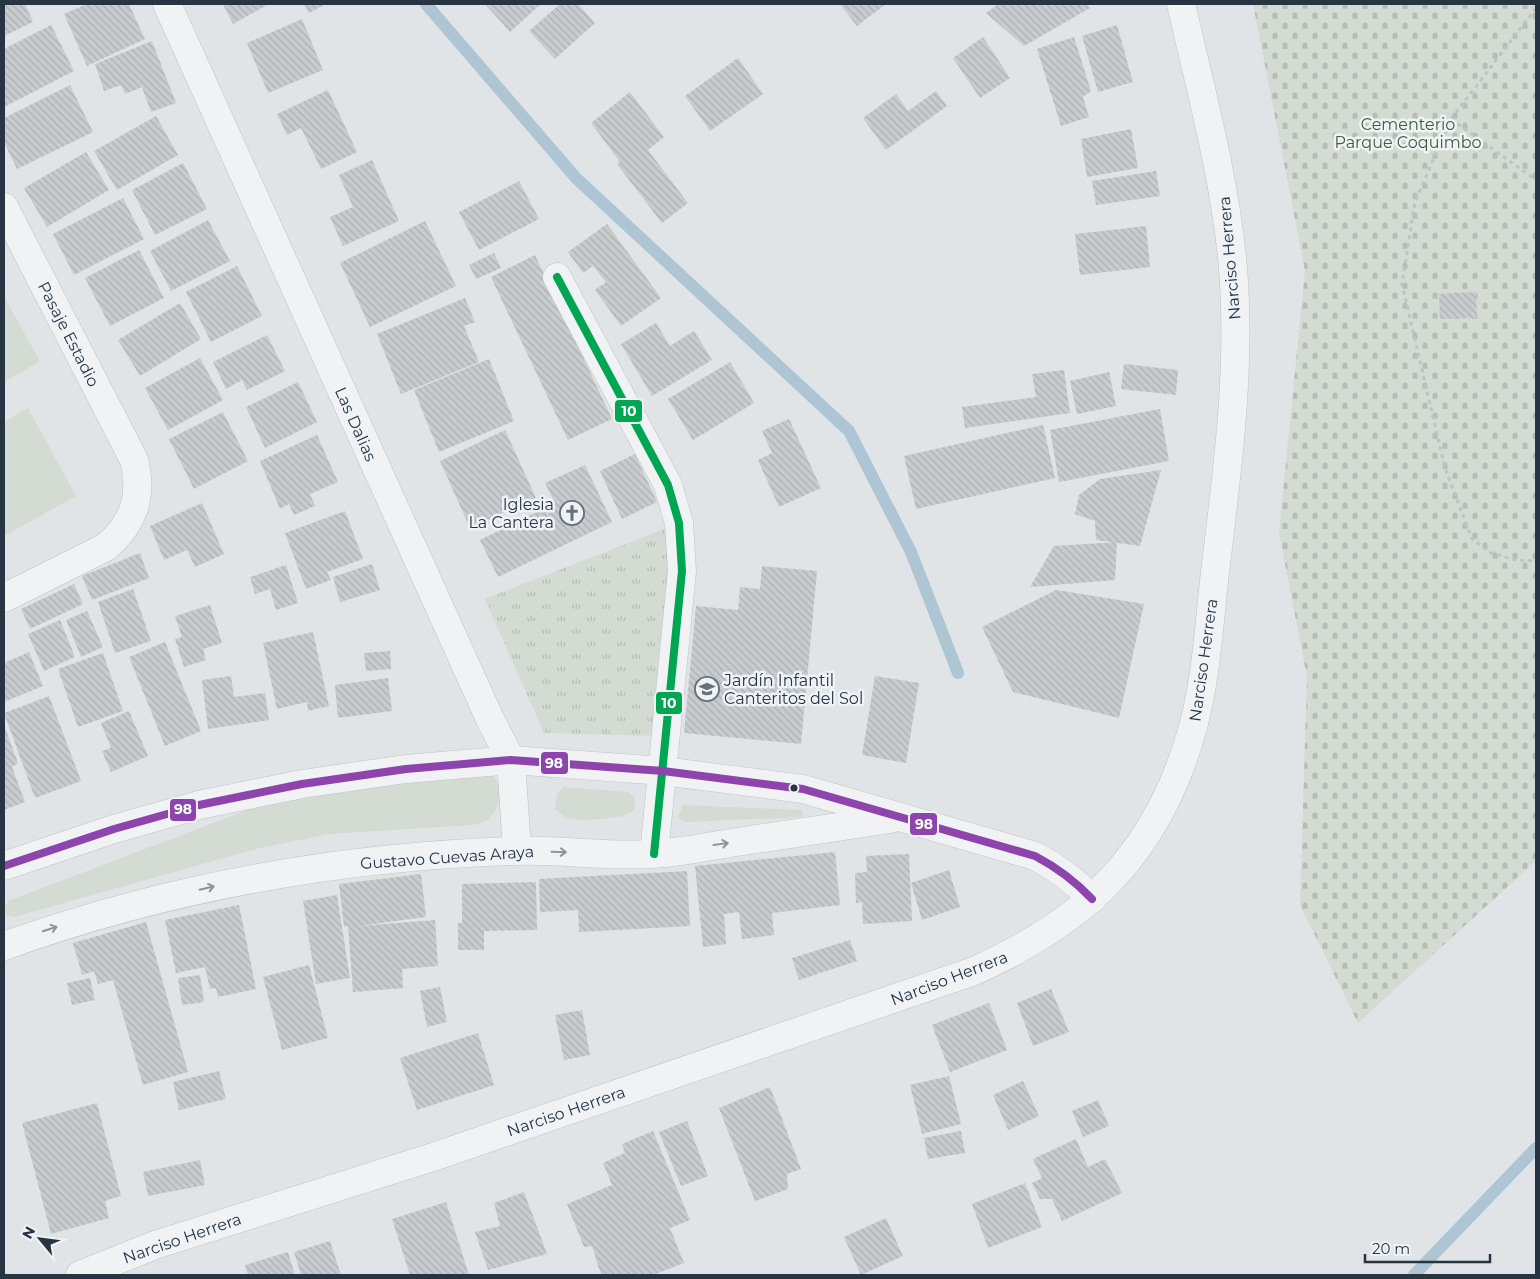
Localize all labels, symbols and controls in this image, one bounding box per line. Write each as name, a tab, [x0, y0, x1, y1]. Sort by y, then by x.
park label: Cementerio Parque Coquimbo	[1334, 115, 1482, 152]
street label: Narciso Herrera	[1215, 195, 1244, 321]
street label: Pasaje Estadio	[34, 279, 103, 390]
street label: Las Dalias	[331, 384, 380, 464]
line badge: 10	[614, 399, 643, 423]
text: 10	[622, 402, 637, 420]
place label: Iglesia La Cantera	[468, 495, 554, 532]
church icon: Iglesia La Cantera	[559, 500, 585, 526]
street label: Narciso Herrera	[1185, 597, 1222, 723]
place label: Jardín Infantil Canteritos del Sol	[723, 671, 863, 708]
school or university icon: Jardín Infantil Canteritos del Sol	[694, 676, 720, 702]
line badge: 10	[655, 691, 683, 715]
text: 10	[662, 694, 677, 712]
line badge: 98	[540, 751, 569, 775]
text: 98	[545, 754, 563, 772]
unlabelled marker	[789, 783, 799, 793]
line badge: 98	[169, 798, 197, 822]
text: 98	[174, 800, 192, 818]
line badge: 98	[909, 812, 938, 836]
text: 98	[915, 815, 933, 833]
one-way arrow	[712, 839, 728, 849]
street label: Gustavo Cuevas Araya	[359, 842, 535, 873]
one-way arrow	[551, 847, 567, 856]
one-way arrow	[198, 883, 214, 892]
one-way arrow	[41, 924, 57, 934]
street label: Narciso Herrera	[888, 947, 1010, 1010]
street label: Narciso Herrera	[504, 1082, 628, 1141]
street label: Narciso Herrera	[120, 1209, 244, 1268]
north arrow	[15, 1214, 65, 1264]
text: N	[18, 1223, 39, 1242]
scale bar	[1365, 1232, 1490, 1264]
text: 20 m	[1372, 1239, 1410, 1258]

